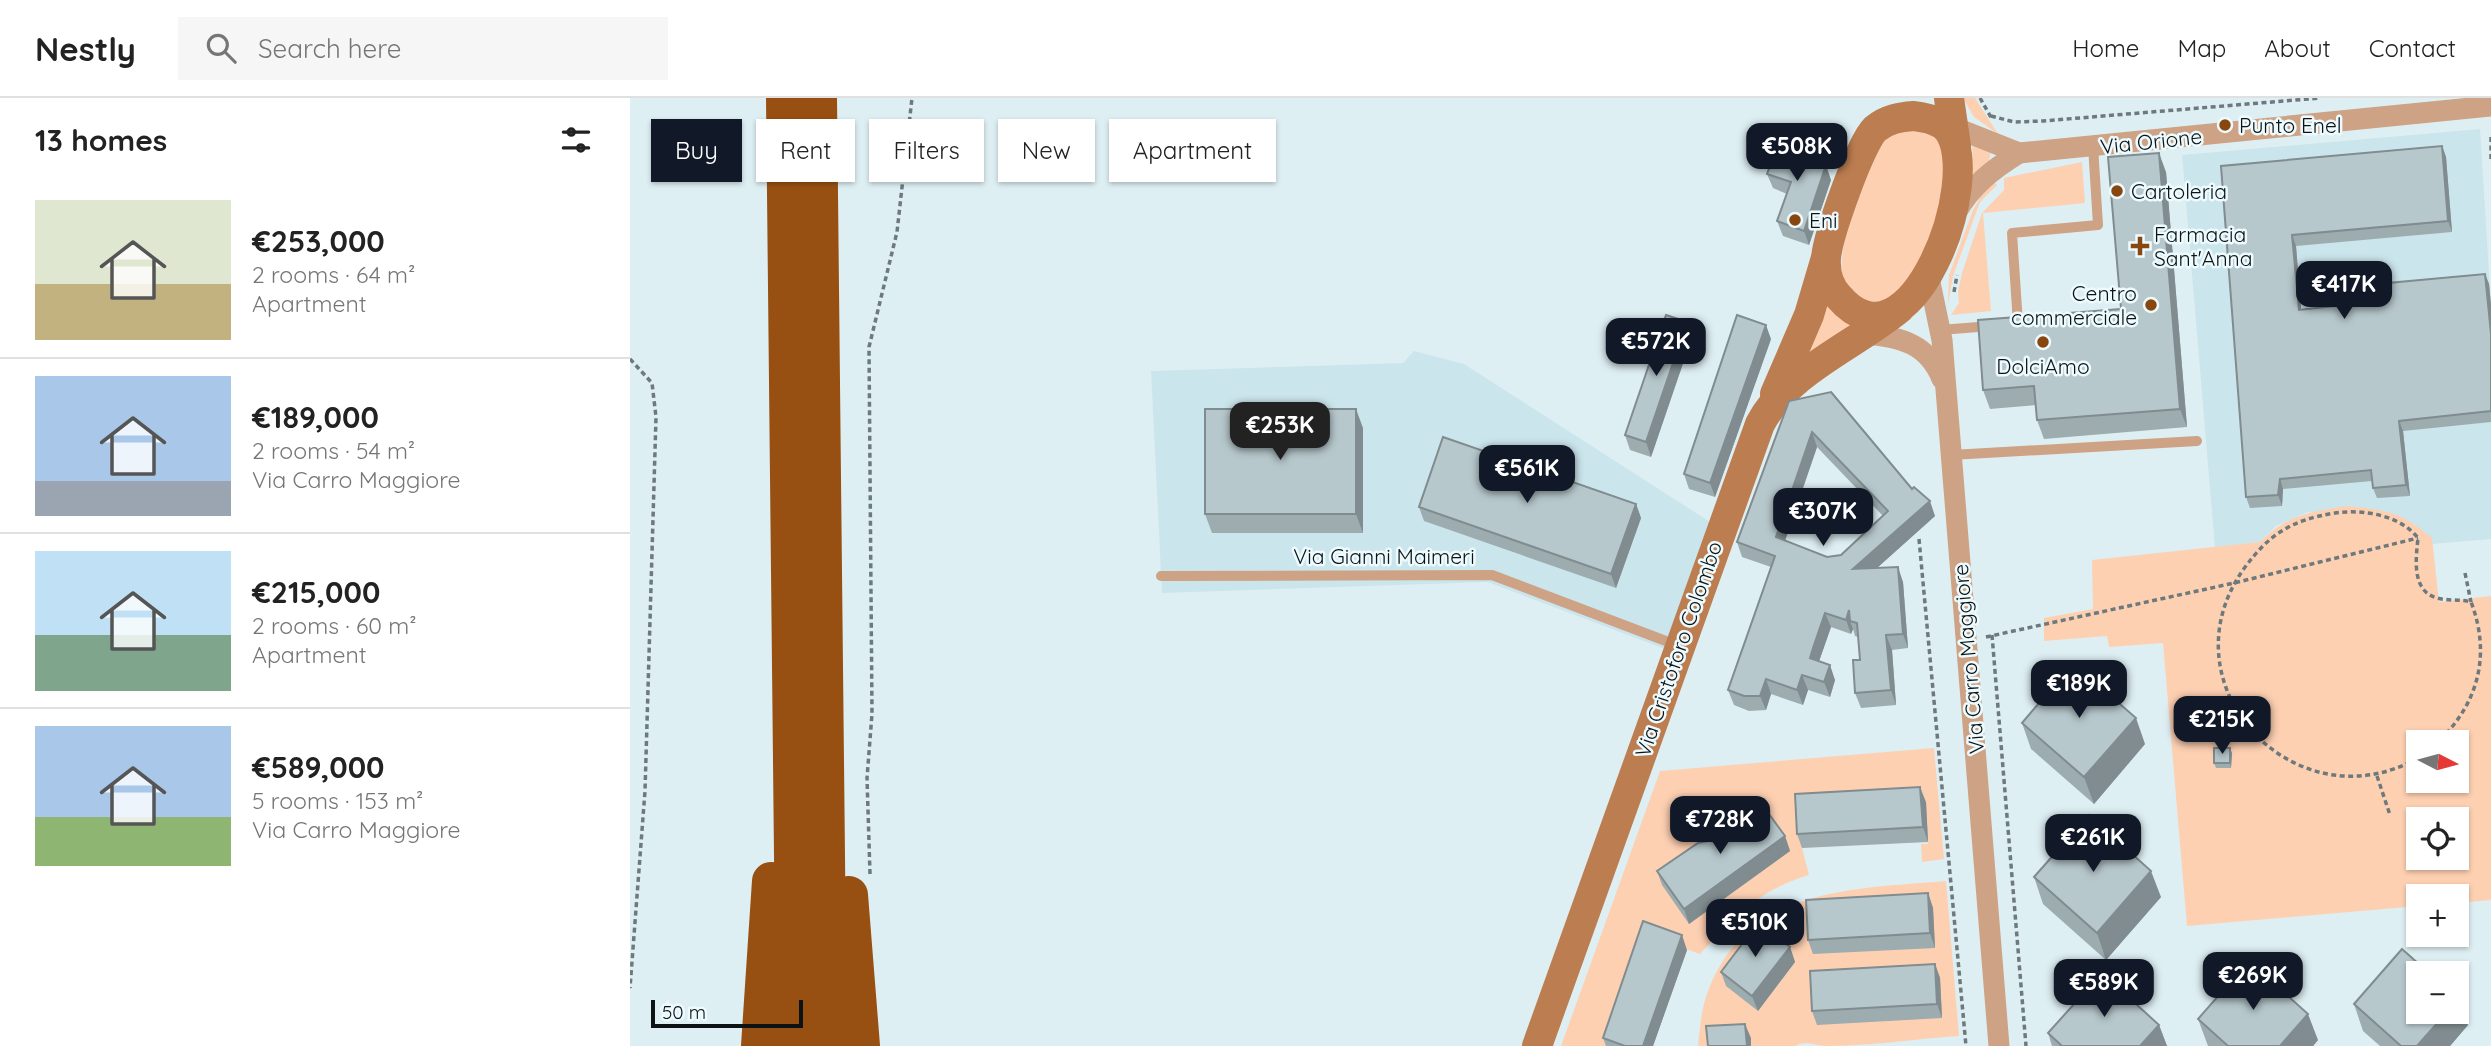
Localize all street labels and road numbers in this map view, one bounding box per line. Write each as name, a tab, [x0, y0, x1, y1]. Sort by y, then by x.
street label: Via Orione	[2099, 123, 2203, 159]
street label: Via Cristoforo Colombo	[1629, 538, 1727, 760]
street label: Via Gianni Maimeri	[1293, 543, 1475, 569]
street label: Via Carro Maggiore	[1947, 563, 1989, 755]

